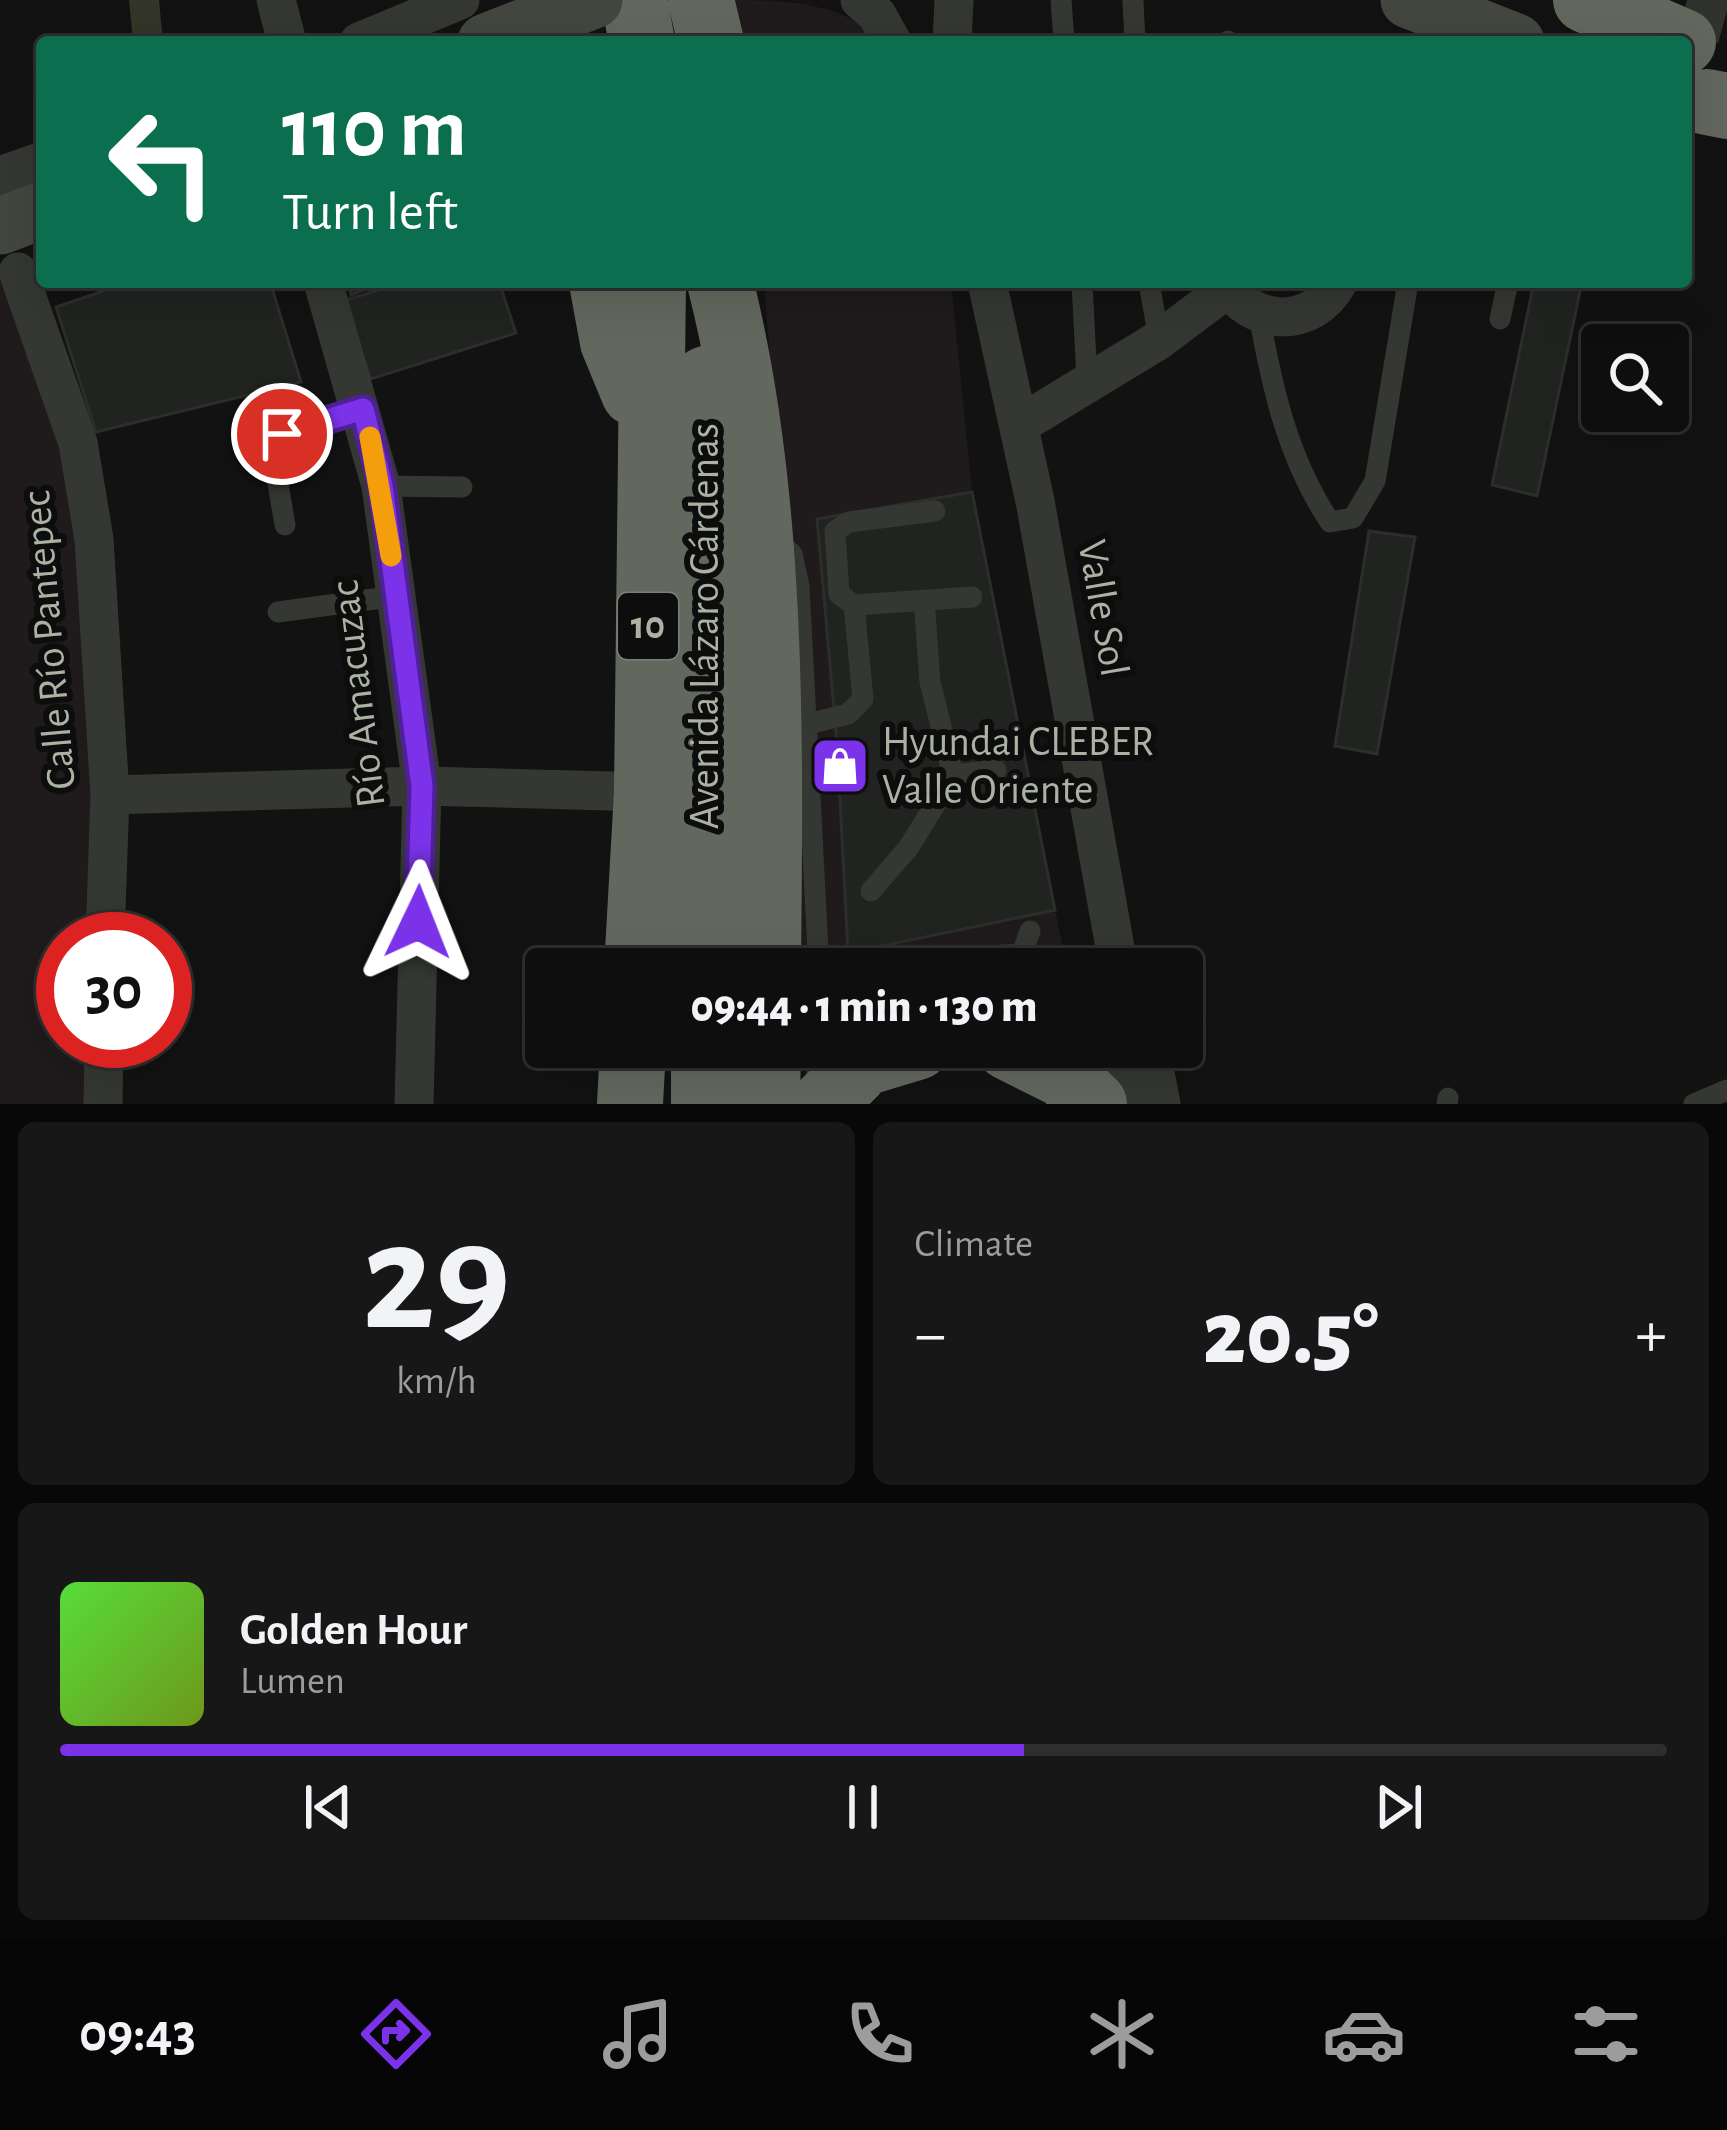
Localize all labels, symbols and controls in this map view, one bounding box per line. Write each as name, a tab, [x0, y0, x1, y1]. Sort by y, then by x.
icon: left	[84, 84, 240, 240]
text: 110 m	[282, 88, 467, 172]
text: Turn left	[282, 186, 458, 240]
map controls	[1581, 324, 1689, 432]
button: search	[1581, 324, 1689, 432]
pin	[231, 383, 333, 485]
icon: arrive	[249, 401, 315, 467]
street label: Avenida Lázaro Cárdenas	[684, 423, 726, 829]
street label: Calle Río Pantepec	[15, 489, 83, 791]
street label: Valle Sol	[1070, 536, 1136, 680]
street label: Río Amacuzac	[323, 578, 393, 810]
road number: 10	[618, 593, 678, 659]
place label: Hyundai CLEBER Valle Oriente	[882, 721, 1154, 811]
shop icon: Hyundai CLEBER Valle Oriente	[809, 735, 871, 797]
position arrow	[355, 859, 481, 985]
speed limit sign: 30	[36, 912, 192, 1068]
text: 09:44 · 1 min · 130 m	[691, 985, 1037, 1030]
text: 29	[362, 1202, 511, 1358]
text: Climate	[915, 1225, 1033, 1264]
text: 20.5°	[1203, 1290, 1379, 1380]
text: −	[915, 1302, 946, 1368]
text: +	[1635, 1302, 1667, 1368]
text: km/h	[396, 1362, 476, 1401]
text: Golden Hour	[240, 1608, 467, 1653]
text: Lumen	[240, 1662, 345, 1701]
icon: previous	[295, 1774, 361, 1840]
icon: pause	[830, 1774, 896, 1840]
icon: next	[1366, 1774, 1432, 1840]
icon: directions	[354, 1992, 438, 2076]
icon: music	[596, 1992, 680, 2076]
icon: phone	[838, 1992, 922, 2076]
icon: climate	[1080, 1992, 1164, 2076]
icon: car	[1322, 1992, 1406, 2076]
icon: filters	[1564, 1992, 1648, 2076]
text: 09:43	[79, 2007, 196, 2061]

